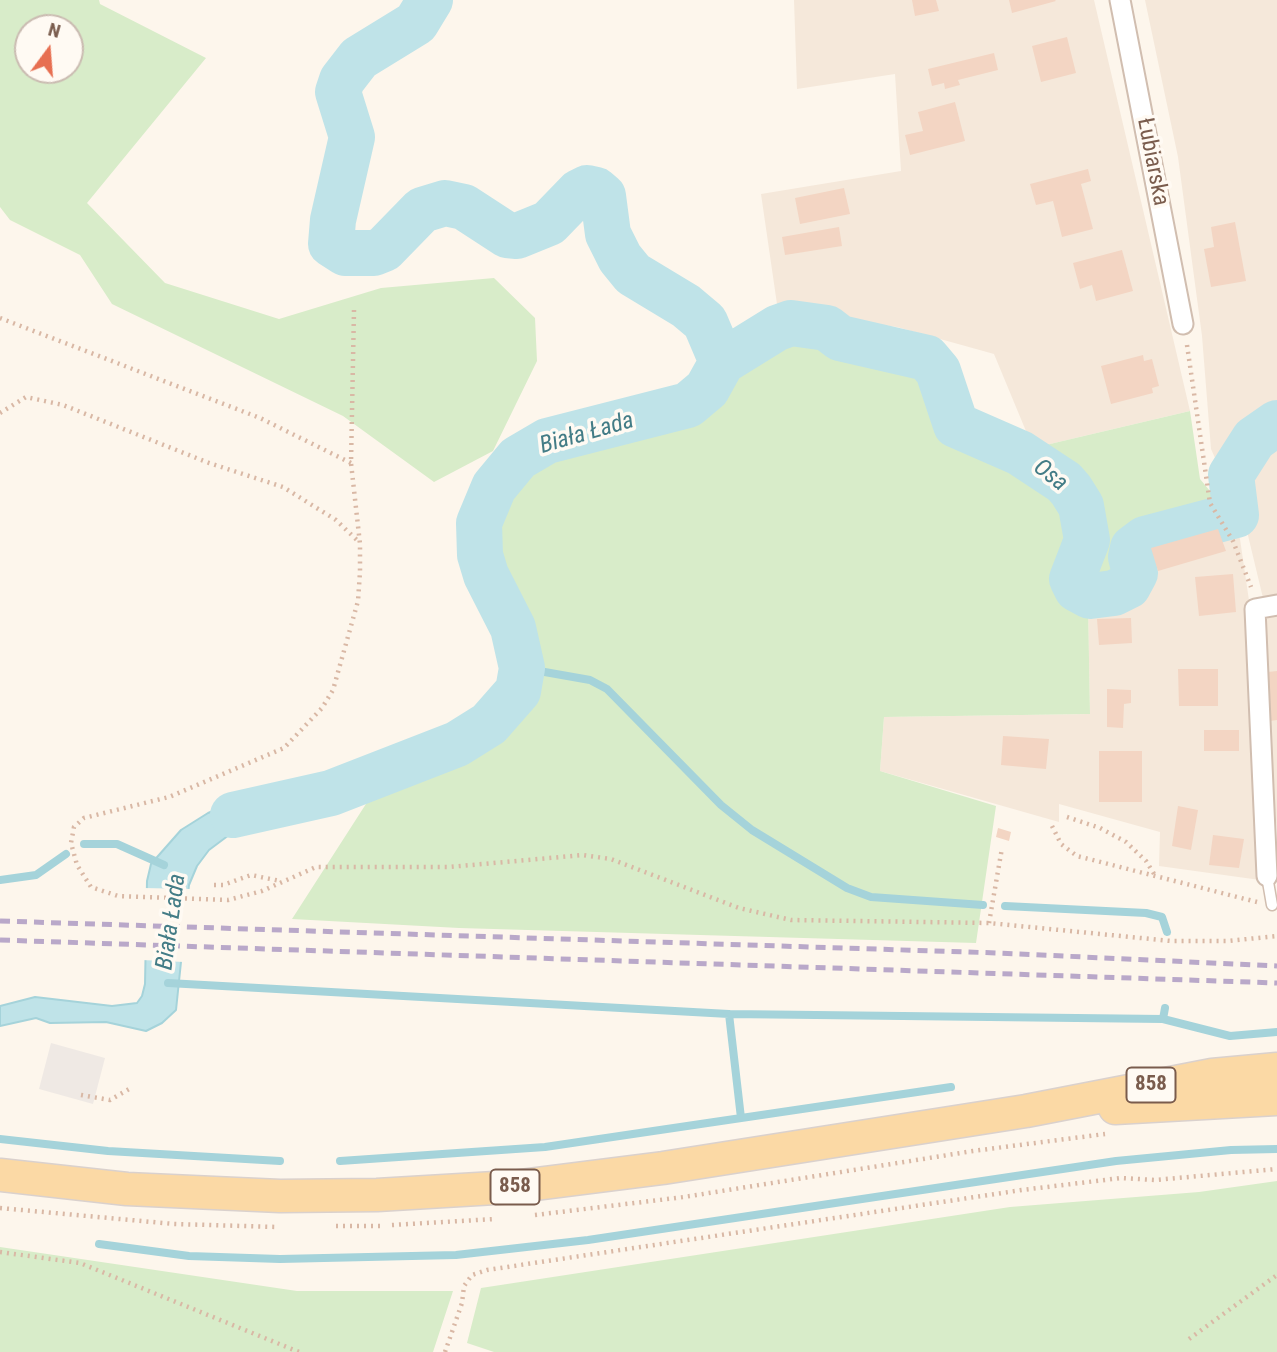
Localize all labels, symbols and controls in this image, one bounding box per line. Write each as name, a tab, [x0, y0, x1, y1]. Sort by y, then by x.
north arrow	[14, 14, 84, 84]
text: N	[46, 18, 63, 43]
street label: Łubiarska	[1130, 116, 1174, 208]
water label: Biała Łada	[537, 407, 637, 461]
water label: Osa	[1027, 454, 1073, 498]
water label: Biała Łada	[151, 872, 193, 972]
road number: 858	[1126, 1068, 1176, 1102]
road number: 858	[490, 1170, 540, 1204]

